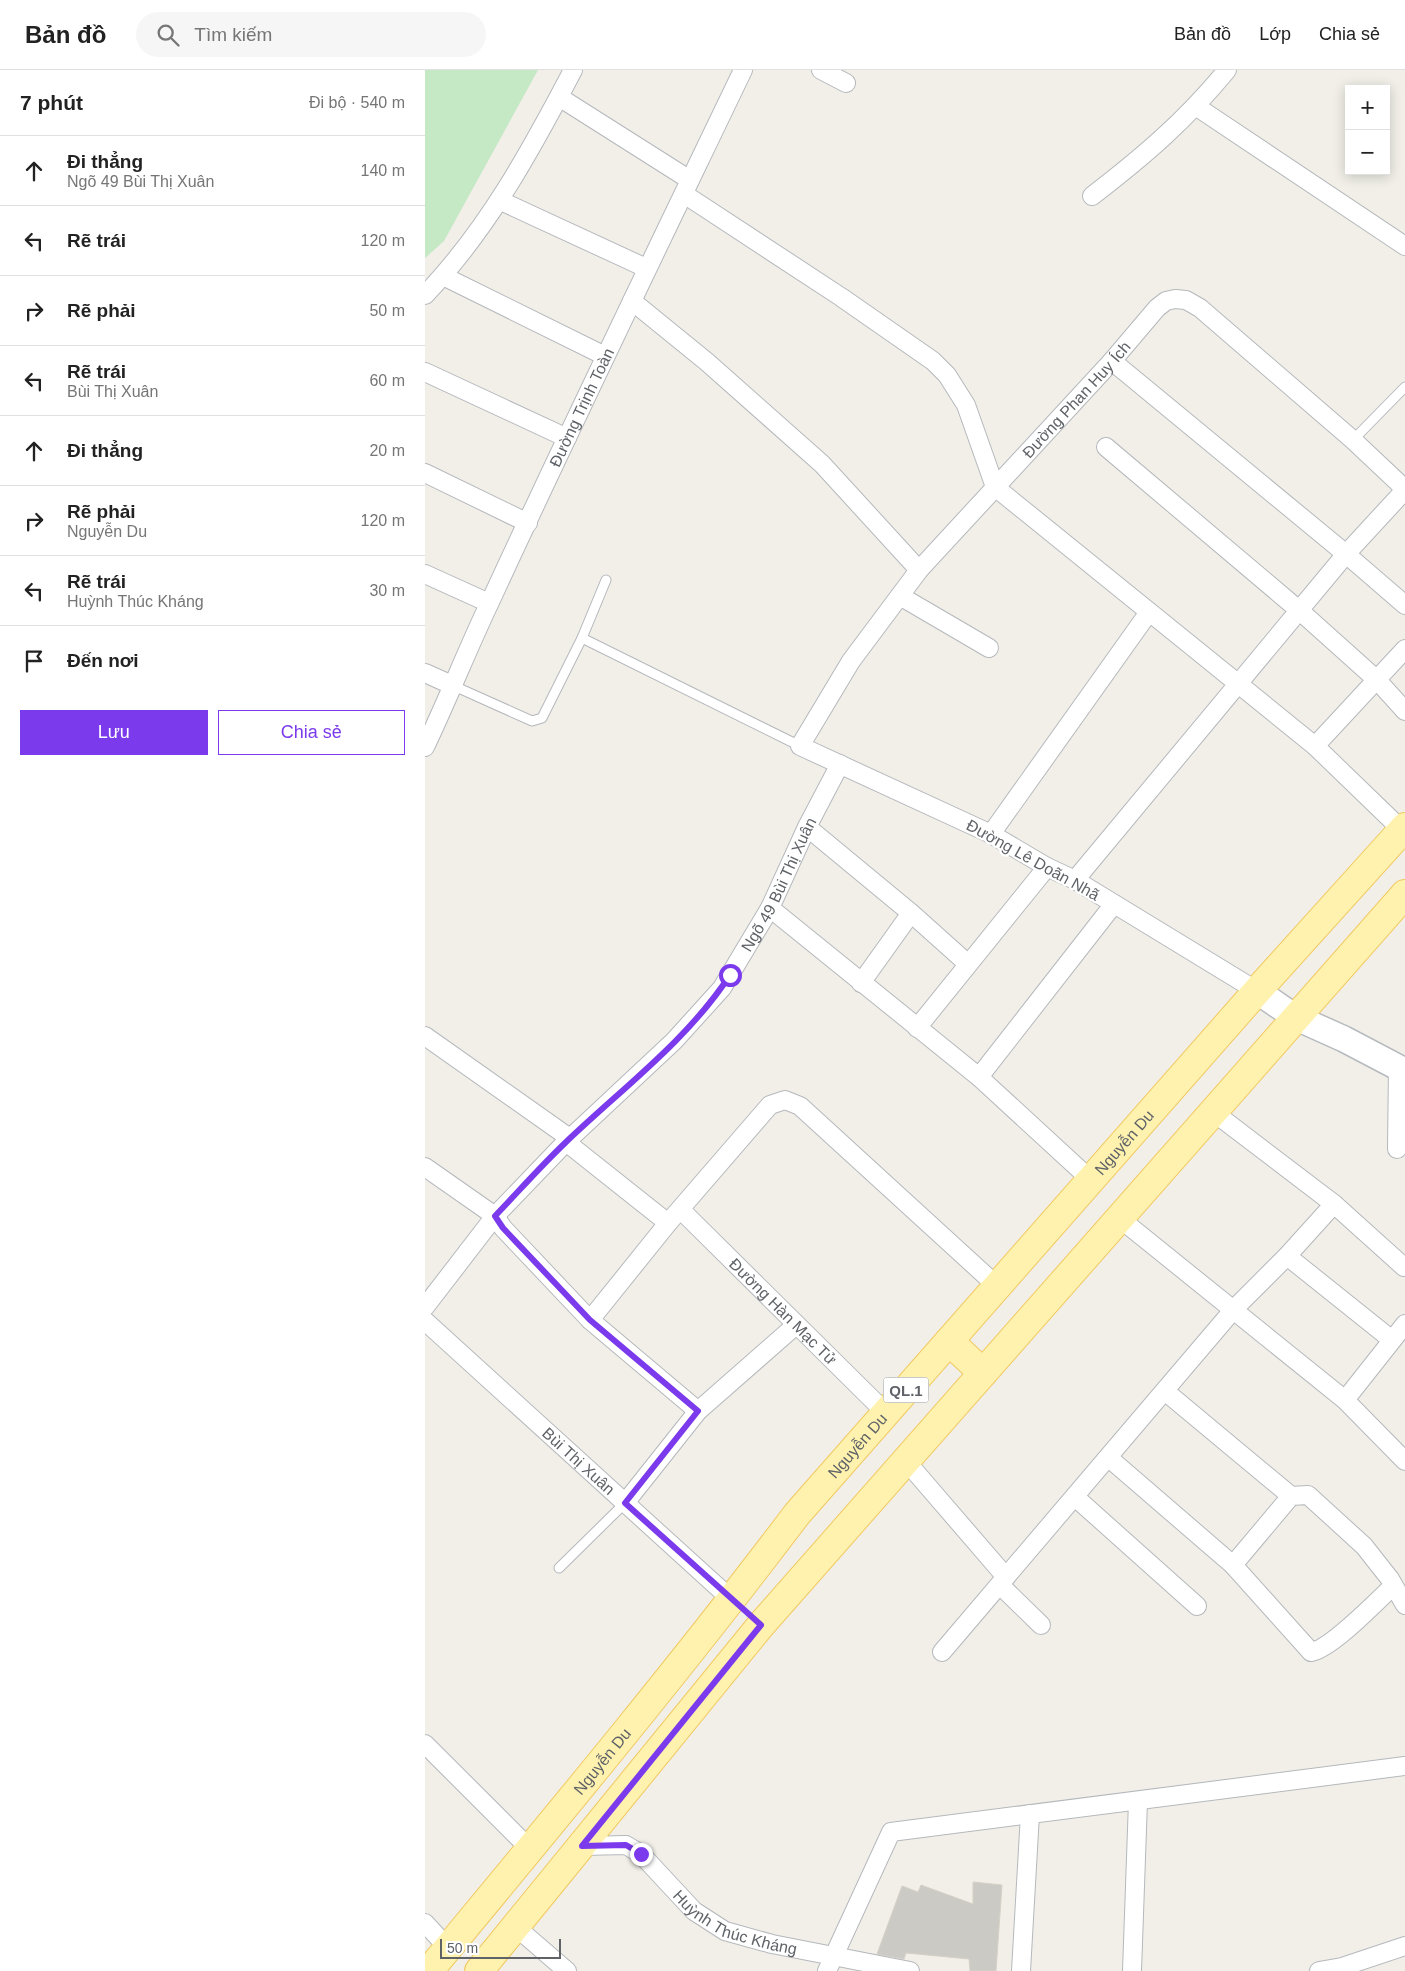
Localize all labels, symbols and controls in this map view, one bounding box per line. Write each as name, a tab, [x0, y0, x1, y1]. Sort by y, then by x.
search box	[136, 12, 486, 57]
text: Bản đồ	[25, 21, 106, 48]
icon: search	[154, 21, 182, 49]
text: Tìm kiếm	[194, 24, 272, 45]
text: Bản đồ	[1174, 24, 1231, 44]
text: Lớp	[1259, 24, 1291, 44]
text: Chia sẻ	[1319, 24, 1380, 44]
map controls	[1345, 85, 1390, 175]
button: +	[1345, 85, 1390, 130]
text: 7 phút	[20, 91, 83, 114]
text: Đi bộ · 540 m	[309, 94, 405, 111]
button: −	[1345, 130, 1390, 175]
text: Đi thẳng	[67, 151, 143, 172]
icon: ahead	[20, 157, 48, 185]
text: 140 m	[361, 162, 405, 179]
text: Ngõ 49 Bùi Thị Xuân	[67, 173, 214, 190]
icon: left	[20, 227, 48, 255]
text: Rẽ trái	[67, 230, 126, 251]
text: 120 m	[361, 232, 405, 249]
icon: right	[20, 297, 48, 325]
text: Rẽ phải	[67, 300, 136, 321]
text: 50 m	[369, 302, 405, 319]
street label: Đường Phan Huy Ích	[1019, 338, 1133, 461]
street label: Đường Trịnh Toàn	[546, 345, 617, 469]
text: Rẽ trái	[67, 361, 126, 382]
icon: left	[20, 367, 48, 395]
text: 60 m	[369, 372, 405, 389]
text: Bùi Thị Xuân	[67, 383, 158, 400]
icon: ahead	[20, 437, 48, 465]
text: Đi thẳng	[67, 440, 143, 461]
text: 20 m	[369, 442, 405, 459]
text: Rẽ phải	[67, 501, 136, 522]
icon: right	[20, 507, 48, 535]
text: 120 m	[361, 512, 405, 529]
text: Nguyễn Du	[67, 523, 147, 540]
text: Rẽ trái	[67, 571, 126, 592]
icon: left	[20, 577, 48, 605]
text: 30 m	[369, 582, 405, 599]
text: Huỳnh Thúc Kháng	[67, 593, 204, 610]
icon: arrive	[20, 647, 48, 675]
text: Đến nơi	[67, 650, 139, 671]
button: Lưu	[20, 710, 208, 755]
button: Chia sẻ	[218, 710, 405, 755]
street label: Ngõ 49 Bùi Thị Xuân	[738, 814, 819, 954]
street label: Đường Lê Doãn Nhã	[964, 816, 1102, 904]
route start	[719, 964, 742, 987]
street label: Nguyễn Du	[1091, 1106, 1157, 1178]
street label: Đường Hàn Mạc Tử	[726, 1255, 841, 1368]
road number: QL.1	[883, 1378, 929, 1402]
street label: Nguyễn Du	[824, 1410, 890, 1481]
street label: Bùi Thị Xuân	[539, 1424, 618, 1498]
street label: Nguyễn Du	[570, 1725, 634, 1798]
route end	[630, 1843, 653, 1866]
street label: Huỳnh Thúc Kháng	[670, 1886, 799, 1957]
scale bar	[440, 1936, 561, 1959]
text: 50 m	[447, 1940, 478, 1956]

